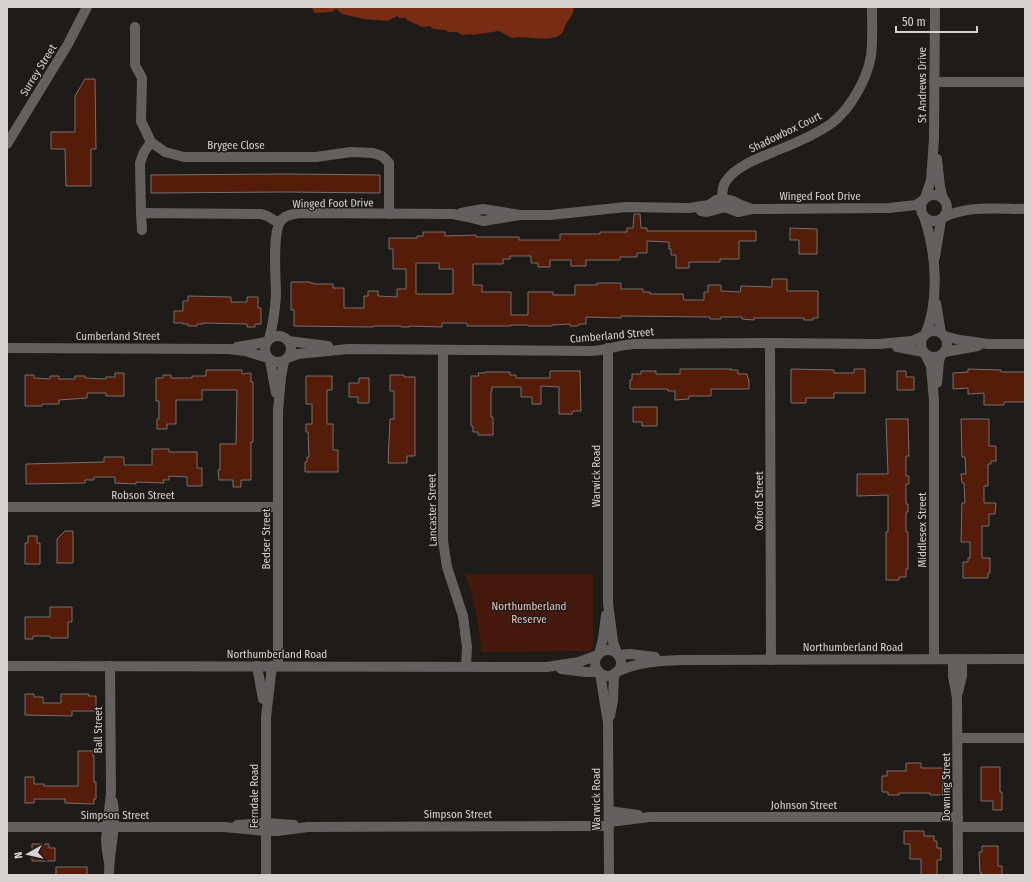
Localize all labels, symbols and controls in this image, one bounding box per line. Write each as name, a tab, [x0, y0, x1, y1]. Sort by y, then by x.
scale bar	[896, 8, 977, 34]
text: 50 m	[902, 15, 926, 29]
street label: Surrey Street	[17, 42, 60, 99]
street label: St Andrews Drive	[916, 47, 929, 123]
street label: Shadowbox Court	[747, 109, 824, 156]
street label: Brygee Close	[207, 139, 265, 152]
street label: Winged Foot Drive	[779, 190, 861, 203]
street label: Winged Foot Drive	[292, 196, 374, 211]
street label: Cumberland Street	[569, 325, 655, 346]
street label: Cumberland Street	[76, 330, 161, 343]
street label: Warwick Road	[590, 445, 603, 507]
street label: Oxford Street	[753, 471, 766, 531]
street label: Lancaster Street	[425, 473, 440, 547]
street label: Robson Street	[111, 489, 175, 502]
street label: Middlesex Street	[916, 492, 929, 568]
street label: Bedser Street	[260, 508, 273, 569]
park label: Northumberland Reserve	[492, 600, 566, 626]
street label: Northumberland Road	[803, 641, 903, 654]
street label: Northumberland Road	[227, 648, 327, 661]
street label: Ball Street	[92, 706, 105, 753]
street label: Downing Street	[940, 752, 953, 821]
street label: Ferndale Road	[248, 764, 261, 828]
street label: Warwick Road	[590, 768, 603, 830]
street label: Johnson Street	[771, 799, 838, 812]
street label: Simpson Street	[424, 808, 493, 821]
street label: Simpson Street	[81, 809, 150, 822]
north arrow	[8, 834, 48, 874]
text: N	[12, 851, 25, 859]

